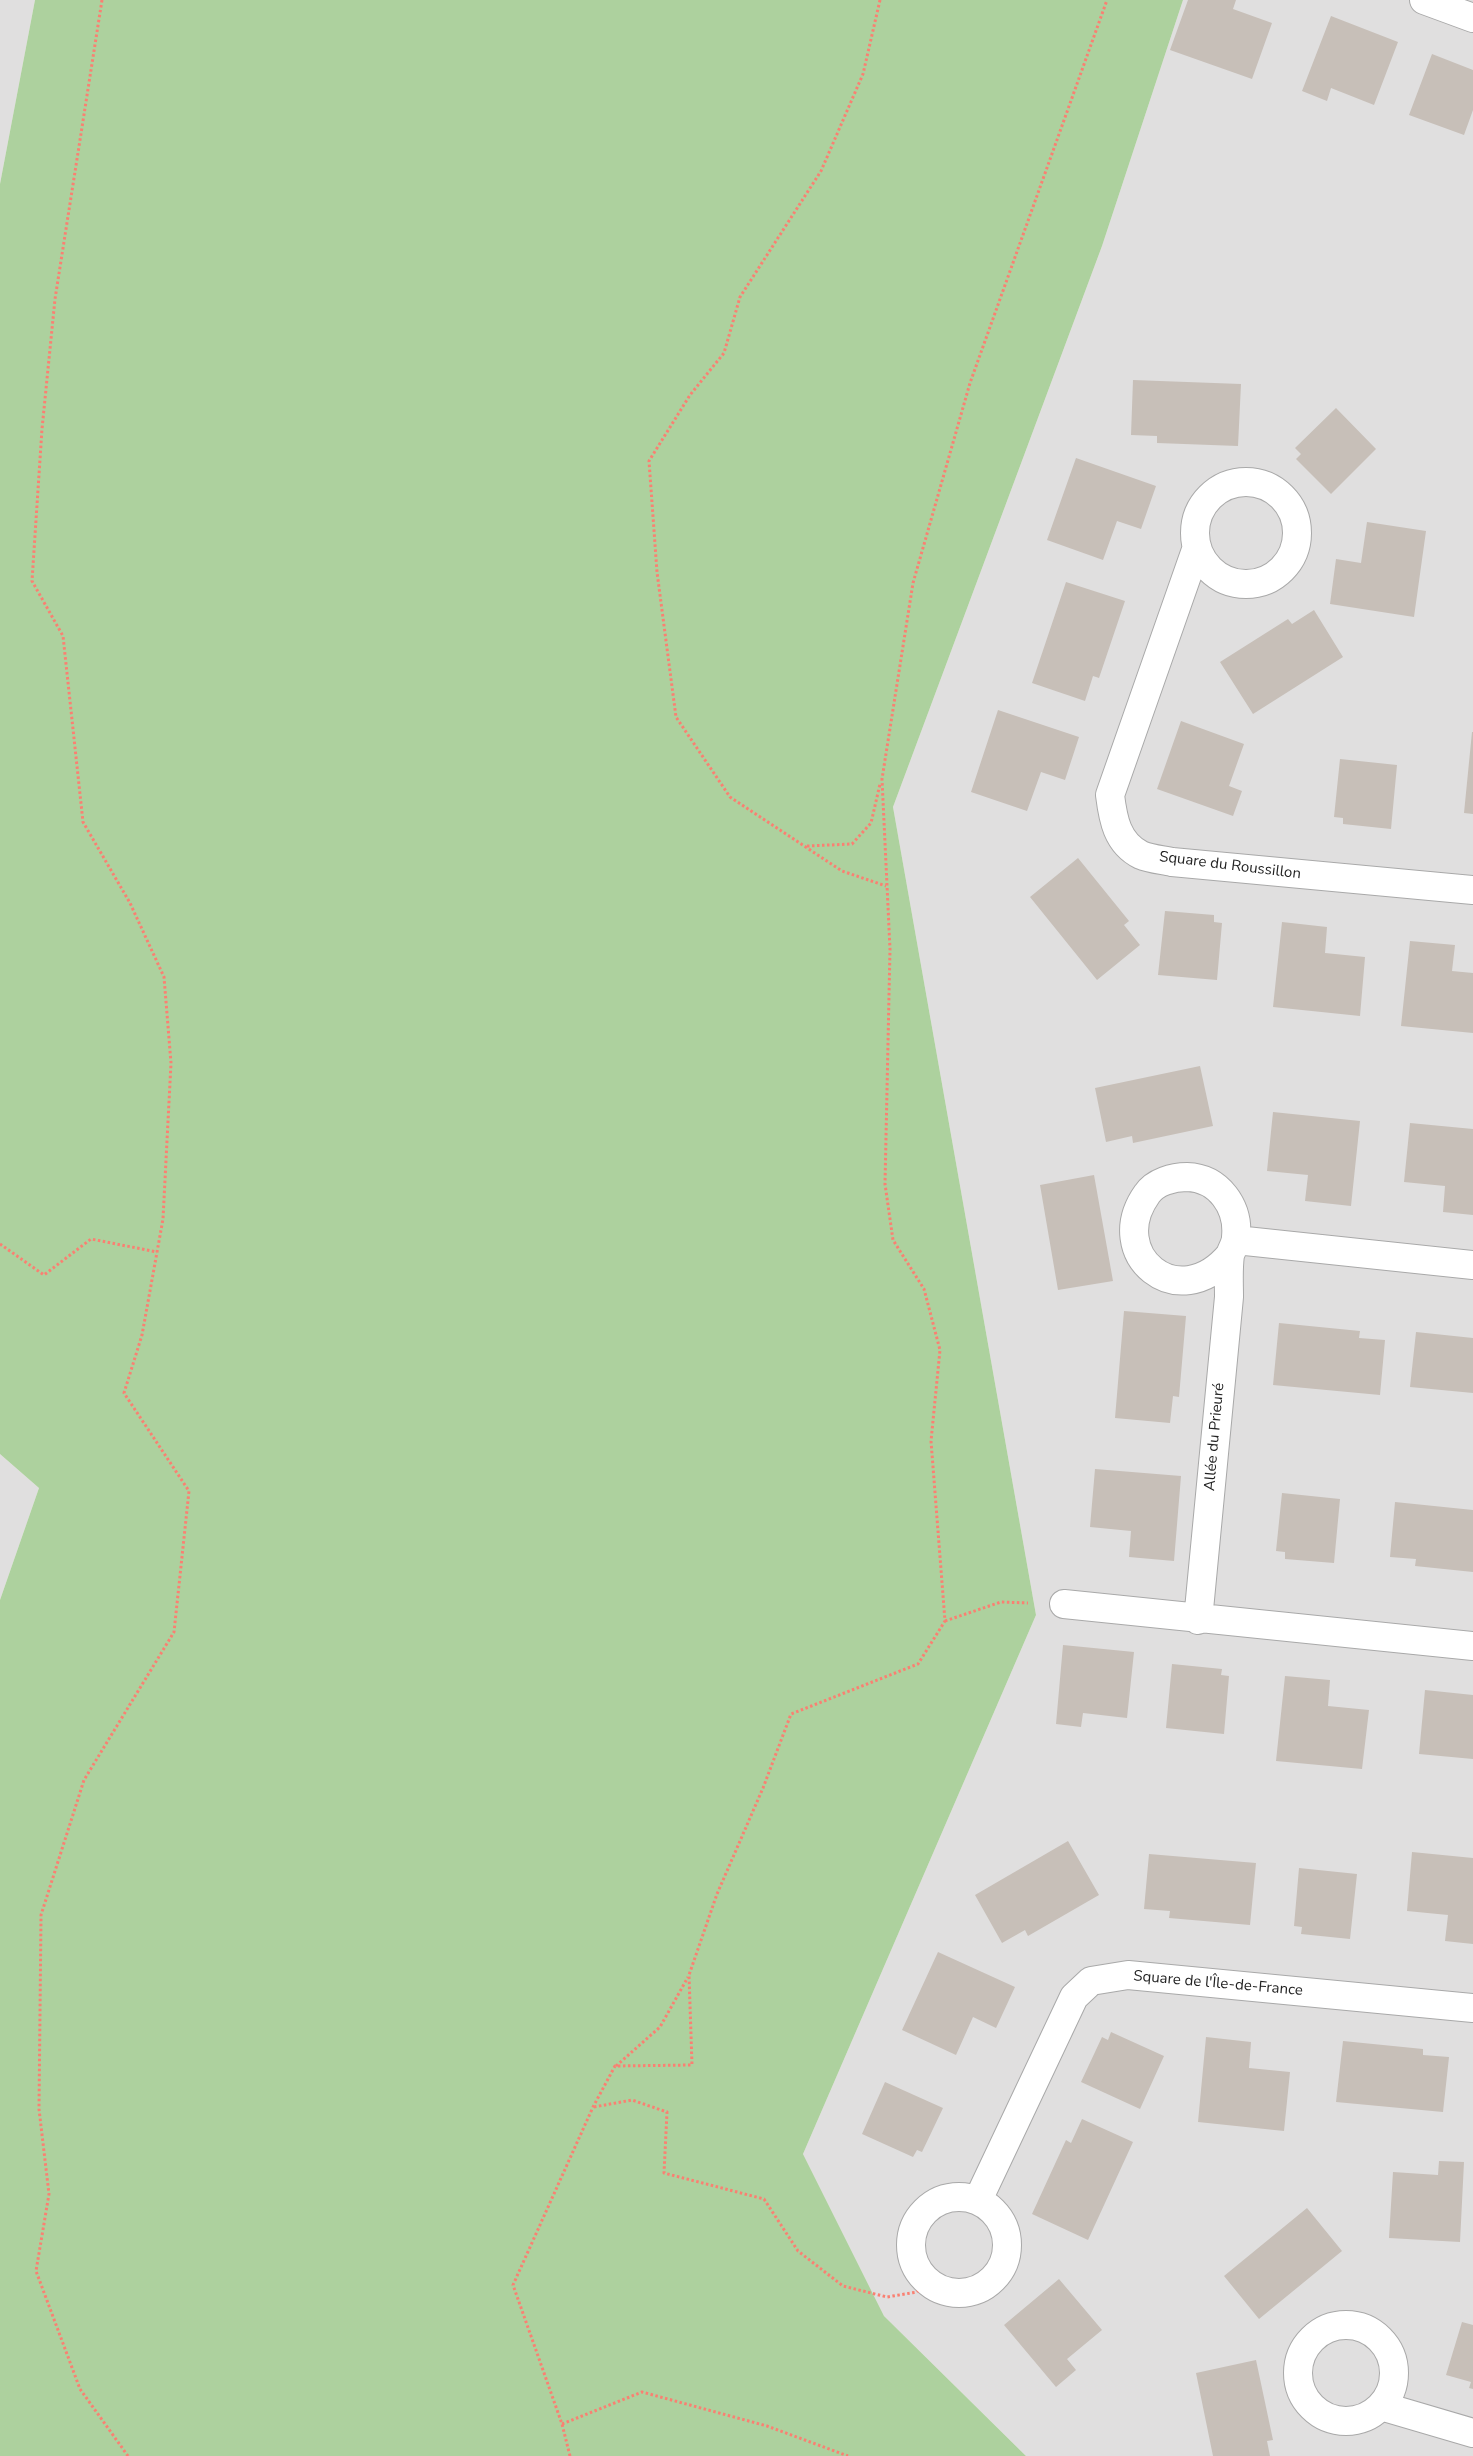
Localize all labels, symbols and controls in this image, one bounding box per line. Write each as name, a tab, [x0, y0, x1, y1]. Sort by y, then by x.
street label: Square du Roussillon	[1158, 848, 1302, 884]
street label: Allée du Prieuré	[1201, 1382, 1229, 1492]
street label: Square de l'Île-de-France	[1133, 1968, 1303, 2000]

